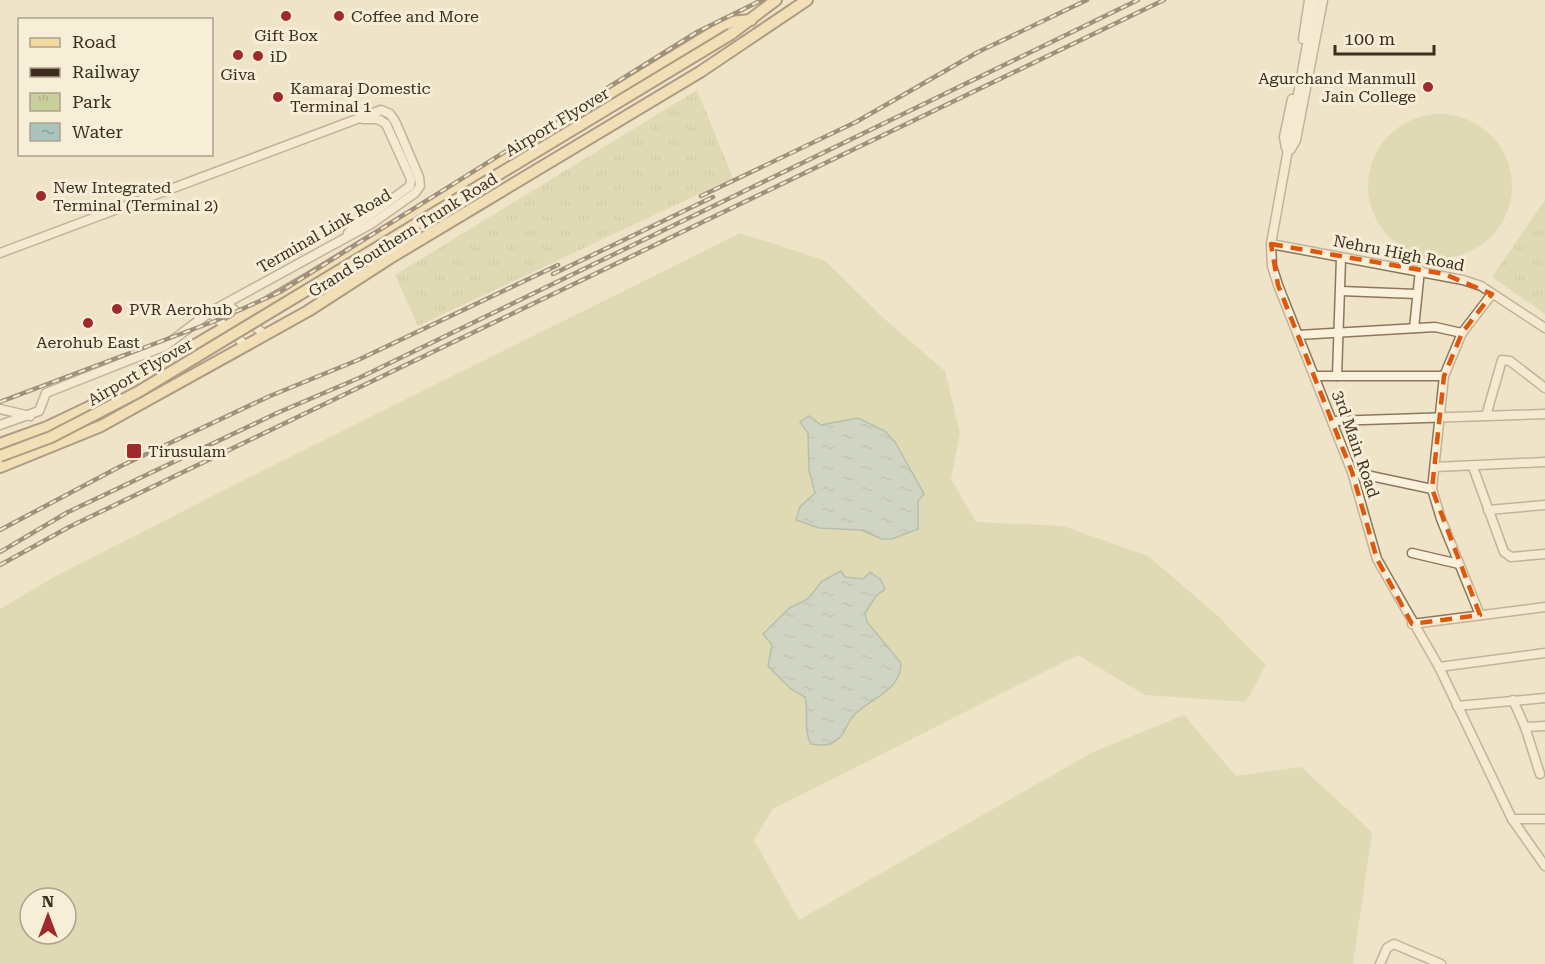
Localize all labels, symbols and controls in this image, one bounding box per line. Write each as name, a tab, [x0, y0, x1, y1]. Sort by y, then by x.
place label: Coffee and More	[351, 7, 479, 26]
marker: Gift Box	[279, 9, 293, 23]
marker: Coffee and More	[332, 9, 346, 23]
legend	[18, 18, 213, 156]
scale bar	[1335, 18, 1434, 56]
place label: Gift Box	[254, 26, 319, 45]
text: 100 m	[1344, 28, 1395, 49]
text: Road	[72, 31, 117, 52]
place label: iD	[270, 47, 287, 66]
marker: Giva	[231, 48, 245, 62]
marker: iD	[251, 49, 265, 63]
text: Railway	[72, 61, 140, 82]
place label: Giva	[220, 65, 256, 84]
place label: Agurchand Manmull Jain College	[1258, 69, 1416, 106]
place label: Kamaraj Domestic Terminal 1	[290, 79, 431, 116]
marker: Agurchand Manmull Jain College	[1421, 80, 1435, 94]
street label: Airport Flyover	[502, 83, 613, 160]
marker: Kamaraj Domestic Terminal 1	[271, 90, 285, 104]
text: Park	[72, 91, 112, 112]
text: Water	[72, 121, 123, 142]
street label: Grand Southern Trunk Road	[305, 169, 501, 301]
place label: New Integrated Terminal (Terminal 2)	[53, 178, 218, 215]
street label: Terminal Link Road	[254, 185, 394, 277]
marker: New Integrated Terminal (Terminal 2)	[34, 189, 48, 203]
street label: Nehru High Road	[1332, 231, 1466, 275]
place label: PVR Aerohub	[129, 300, 232, 319]
marker: PVR Aerohub	[110, 302, 124, 316]
marker: Aerohub East	[81, 316, 95, 330]
place label: Aerohub East	[36, 333, 140, 352]
street label: Airport Flyover	[84, 334, 196, 410]
street label: 3rd Main Road	[1329, 388, 1383, 500]
marker: Tirusulam	[125, 442, 143, 460]
place label: Tirusulam	[148, 442, 226, 461]
north arrow	[18, 886, 78, 946]
text: N	[42, 892, 54, 911]

